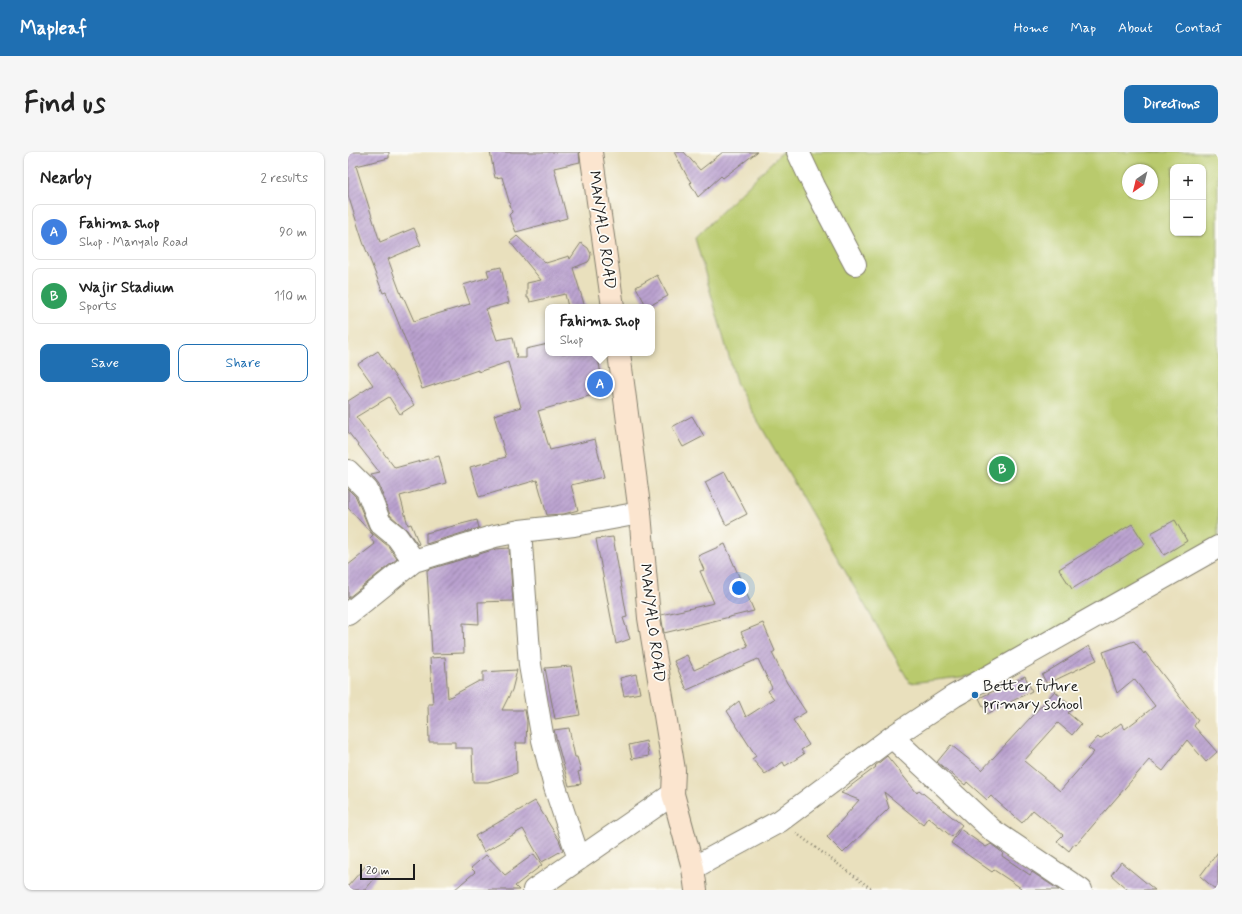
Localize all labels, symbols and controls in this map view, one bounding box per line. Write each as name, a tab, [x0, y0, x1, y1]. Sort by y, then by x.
text: Mapleaf	[20, 16, 87, 41]
text: Home	[1014, 19, 1048, 37]
text: Map	[1070, 19, 1096, 37]
text: About	[1118, 19, 1153, 37]
text: Contact	[1175, 19, 1222, 37]
button: Directions	[1124, 85, 1218, 123]
text: Find us	[24, 86, 105, 123]
north arrow	[1122, 164, 1158, 200]
map controls	[1170, 164, 1206, 236]
button: +	[1170, 164, 1206, 200]
text: Nearby	[40, 167, 92, 189]
street label: MANYALO ROAD	[583, 169, 621, 291]
text: 2 results	[261, 170, 308, 187]
button: −	[1170, 200, 1206, 236]
text: Fahima shop	[79, 214, 160, 234]
text: A	[50, 224, 58, 241]
text: 90 m	[279, 224, 307, 241]
text: Shop · Manyalo Road	[79, 234, 188, 251]
text: Wajir Stadium	[79, 278, 174, 298]
text: B	[50, 288, 58, 305]
text: 110 m	[274, 288, 307, 305]
text: Sports	[79, 298, 117, 315]
popup	[545, 304, 655, 356]
text: Fahima shop	[560, 312, 640, 332]
text: Shop	[560, 332, 584, 349]
button: Save	[40, 344, 170, 382]
button: Share	[178, 344, 308, 382]
pin: A	[587, 369, 613, 399]
pin: B	[989, 454, 1015, 484]
street label: MANYALO ROAD	[634, 562, 670, 684]
your location	[729, 578, 749, 598]
place label: Better future primary school	[983, 676, 1083, 715]
marker: Better future primary school	[970, 690, 980, 700]
scale bar	[360, 862, 415, 881]
text: 20 m	[366, 864, 389, 878]

